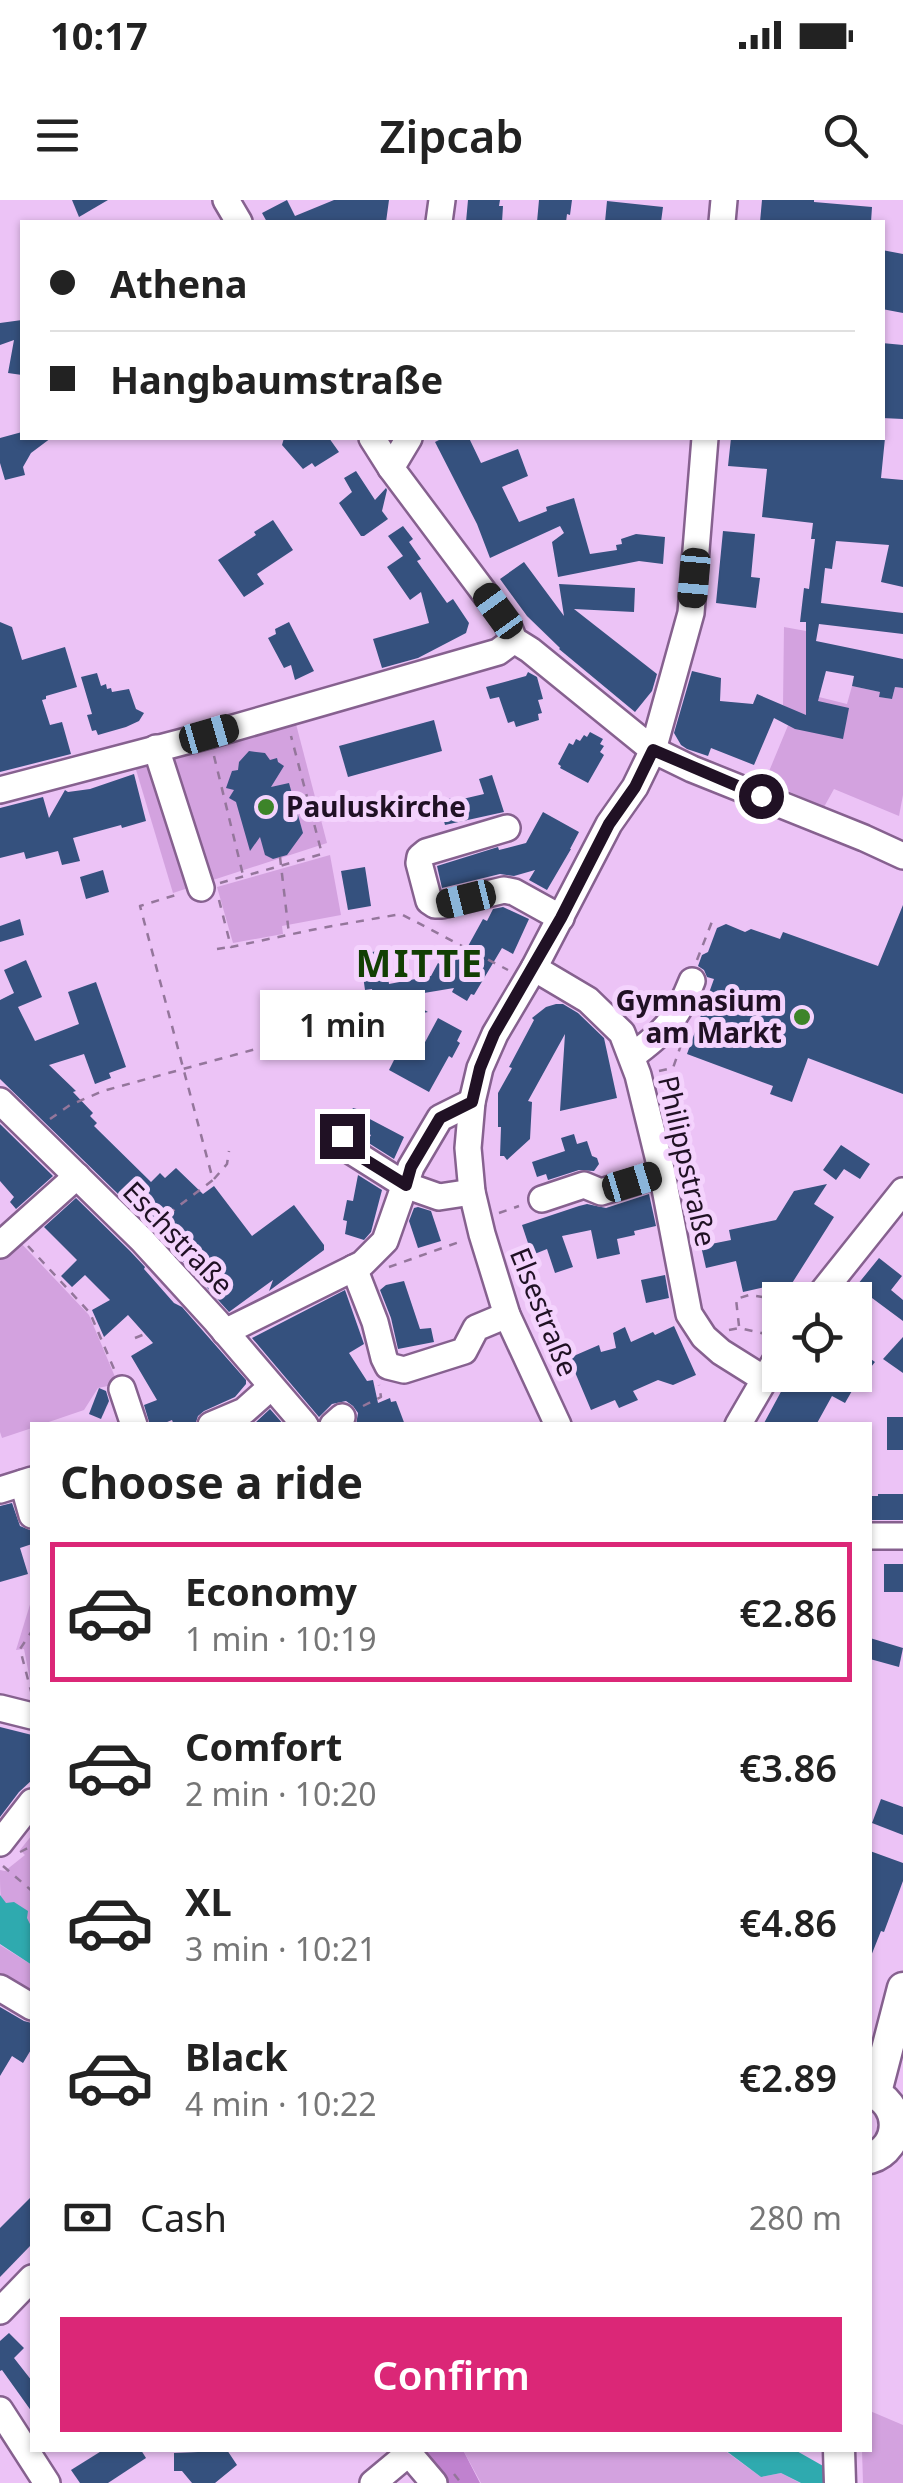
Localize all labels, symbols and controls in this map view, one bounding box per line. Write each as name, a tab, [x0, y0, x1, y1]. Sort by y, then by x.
text: 10:17	[50, 9, 148, 61]
text: Zipcab	[380, 105, 523, 166]
icon: menu	[30, 108, 85, 163]
icon: search	[818, 108, 873, 163]
text: Athena	[110, 257, 248, 309]
text: Hangbaumstraße	[110, 353, 443, 405]
car	[676, 547, 712, 609]
car	[468, 578, 528, 644]
car	[176, 711, 242, 757]
route start	[739, 774, 784, 819]
place label: Pauluskirche	[286, 787, 466, 825]
marker: Pauluskirche	[255, 796, 277, 818]
car	[433, 877, 499, 921]
district label: MITTE	[355, 936, 485, 988]
place label: Gymnasium am Markt	[616, 981, 782, 1051]
callout: 1 min	[260, 991, 424, 1061]
text: 1 min	[299, 1003, 386, 1046]
marker: Gymnasium am Markt	[791, 1006, 813, 1028]
street label: Philippstraße	[650, 1072, 726, 1250]
route end	[320, 1114, 365, 1159]
car	[599, 1159, 665, 1205]
street label: Eschstraße	[115, 1173, 242, 1302]
street label: Elsestraße	[502, 1242, 588, 1382]
map controls	[762, 1282, 872, 1392]
button: locate	[762, 1282, 872, 1392]
text: Choose a ride	[60, 1451, 363, 1512]
text: Economy	[185, 1565, 357, 1617]
icon: car	[65, 1567, 155, 1657]
text: €2.86	[740, 1586, 837, 1638]
text: 1 min · 10:19	[185, 1617, 377, 1660]
text: Comfort	[185, 1720, 342, 1772]
icon: car	[65, 1722, 155, 1812]
text: €3.86	[740, 1741, 837, 1793]
text: 2 min · 10:20	[185, 1772, 377, 1815]
text: XL	[185, 1875, 232, 1927]
icon: car	[65, 1877, 155, 1967]
text: €4.86	[740, 1896, 837, 1948]
text: 3 min · 10:21	[185, 1927, 377, 1970]
text: Black	[185, 2030, 288, 2082]
icon: car	[65, 2032, 155, 2122]
text: €2.89	[740, 2051, 837, 2103]
text: 4 min · 10:22	[185, 2082, 377, 2125]
icon: cash	[60, 2190, 115, 2245]
text: Cash	[140, 2191, 227, 2243]
text: 280 m	[749, 2196, 842, 2239]
button: Confirm	[60, 2317, 842, 2432]

